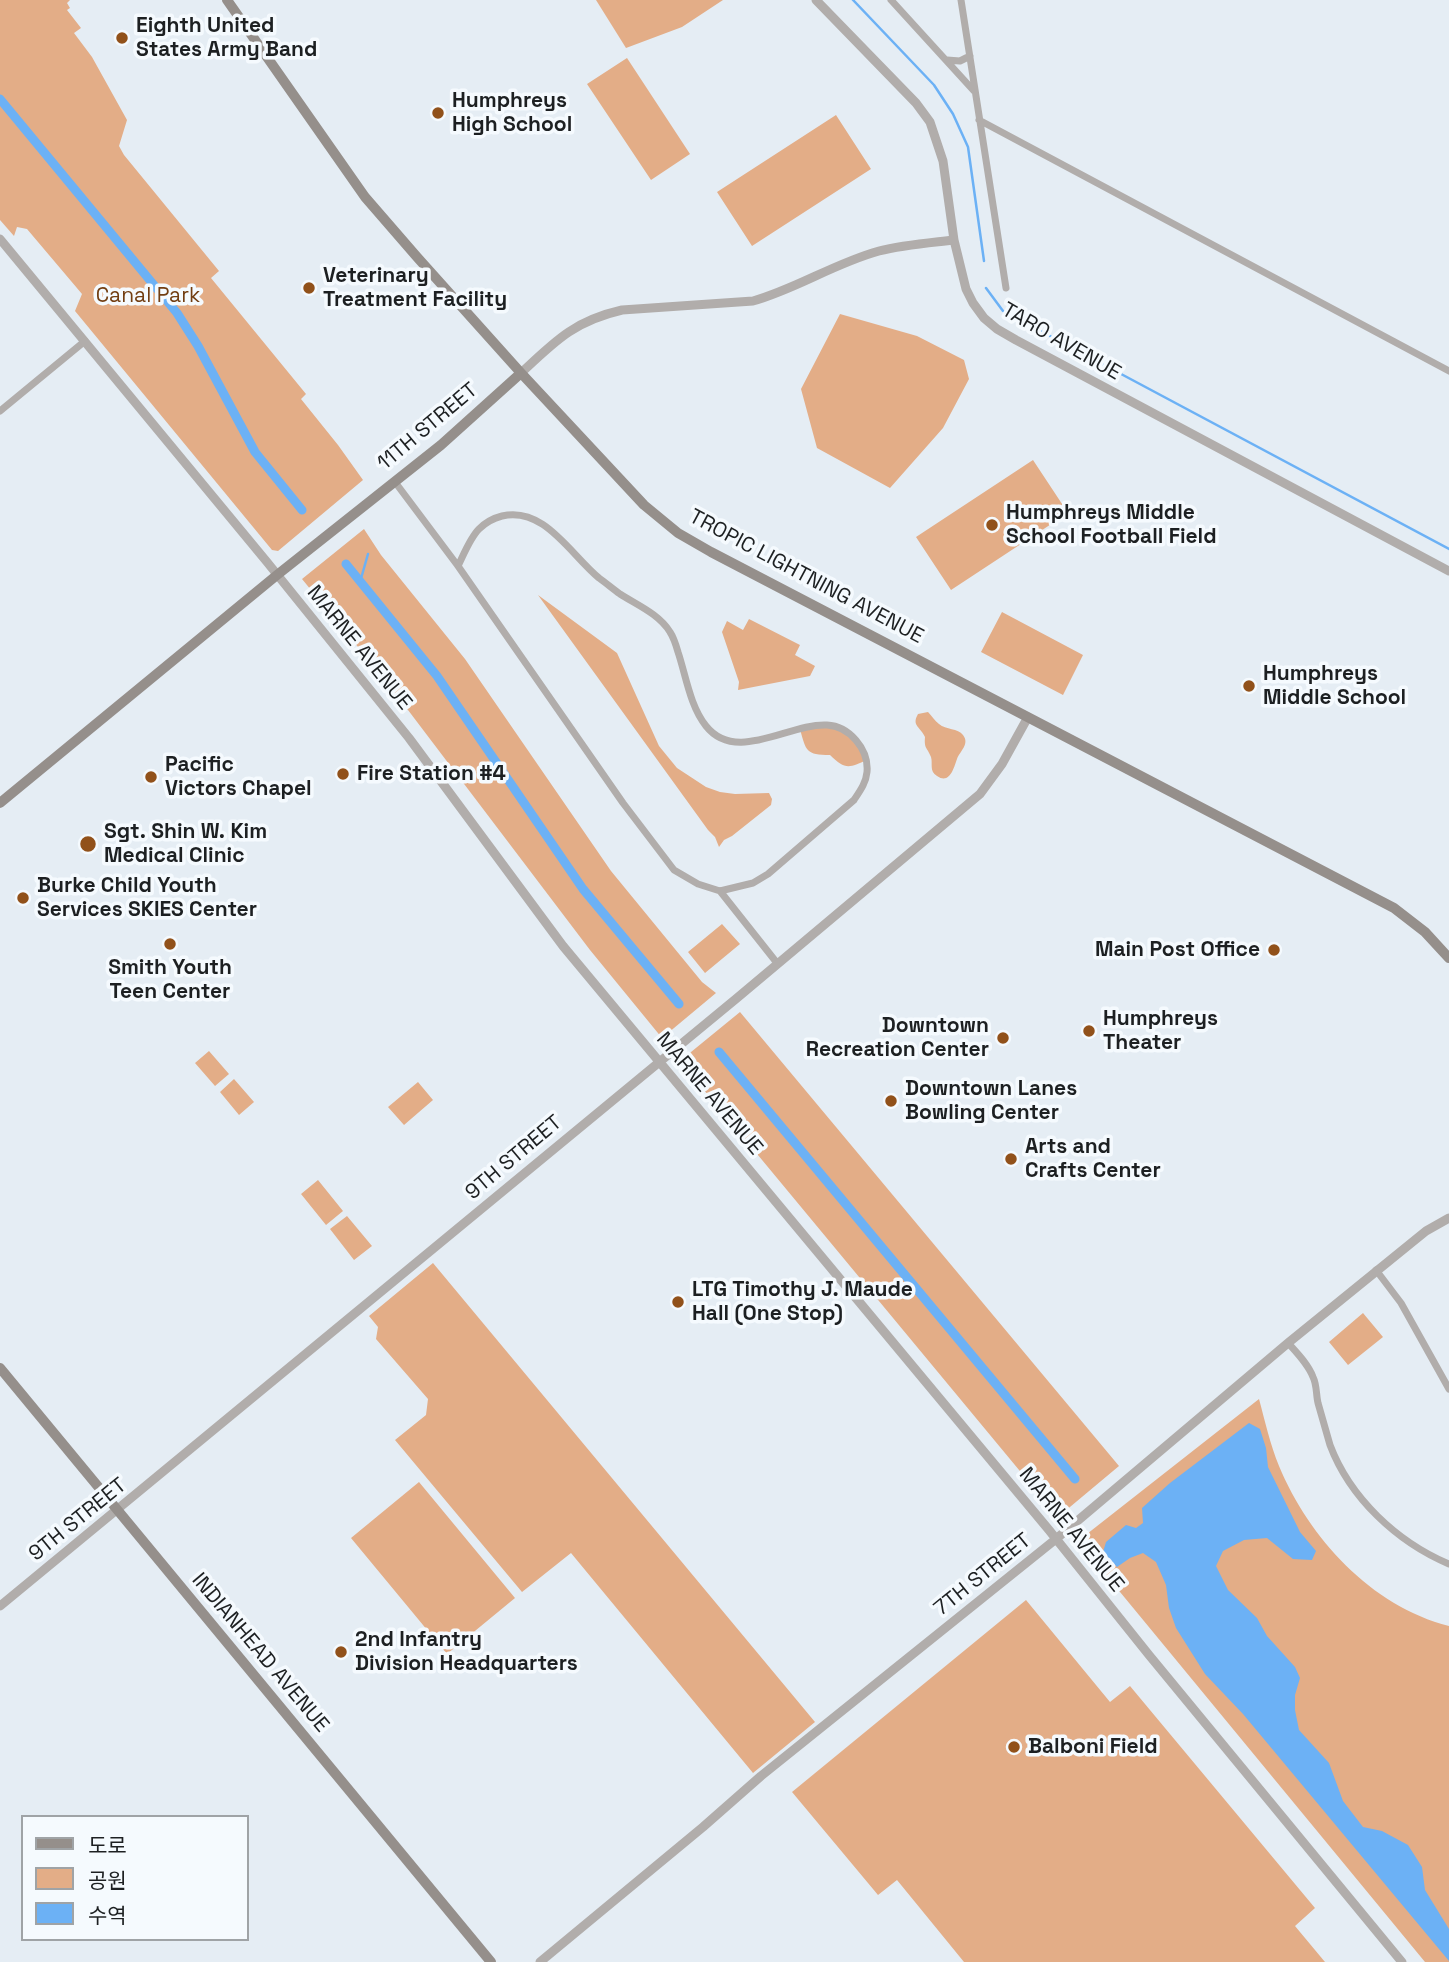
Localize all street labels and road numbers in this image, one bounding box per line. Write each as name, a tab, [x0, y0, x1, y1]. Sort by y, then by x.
street label: TARO AVENUE	[997, 298, 1125, 386]
street label: 11TH STREET	[373, 378, 483, 476]
street label: TROPIC LIGHTNING AVENUE	[684, 504, 928, 650]
street label: MARNE AVENUE	[301, 581, 417, 715]
street label: MARNE AVENUE	[650, 1027, 768, 1161]
street label: 9TH STREET	[461, 1110, 567, 1206]
street label: MARNE AVENUE	[1013, 1463, 1129, 1597]
street label: 9TH STREET	[24, 1473, 132, 1567]
street label: 7TH STREET	[930, 1528, 1036, 1622]
street label: INDIANHEAD AVENUE	[186, 1568, 334, 1738]

